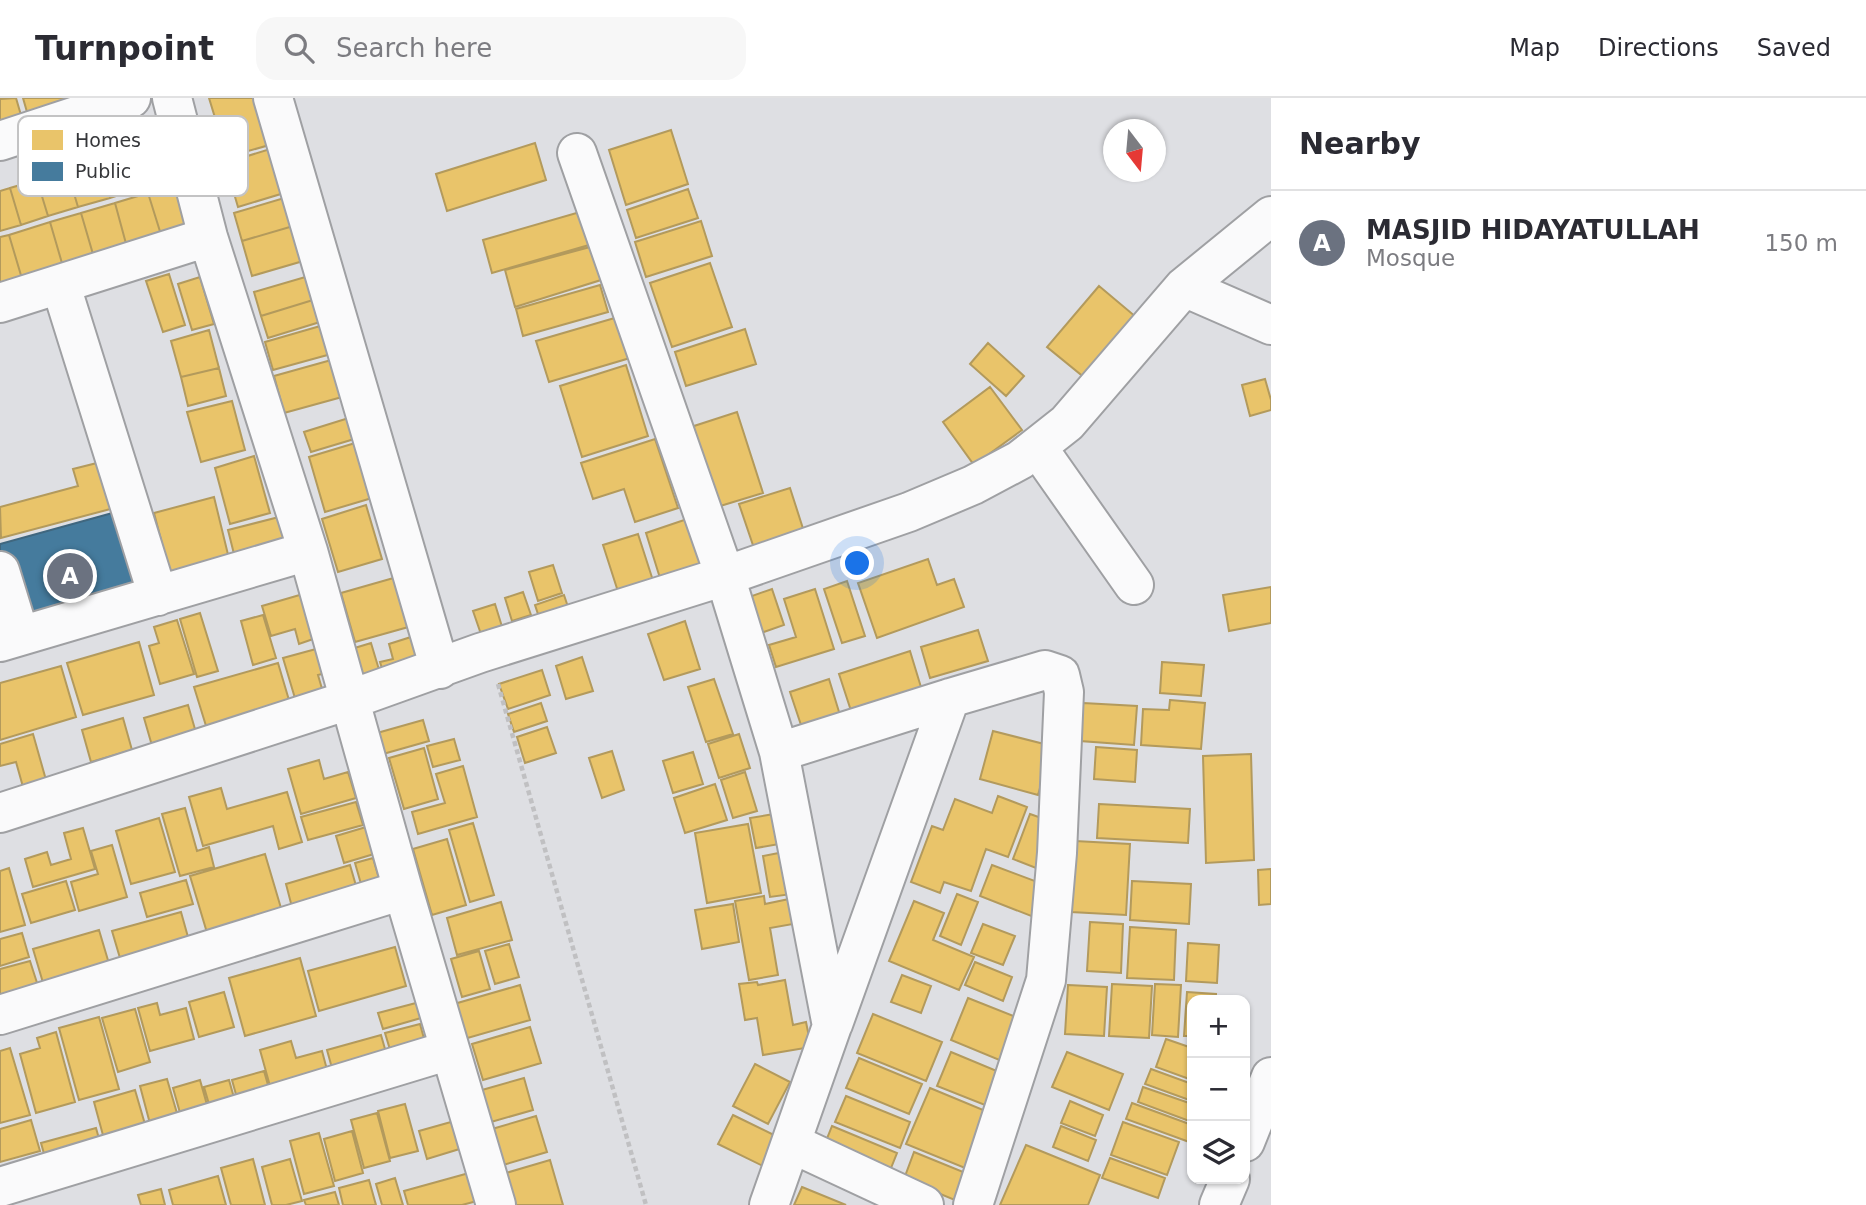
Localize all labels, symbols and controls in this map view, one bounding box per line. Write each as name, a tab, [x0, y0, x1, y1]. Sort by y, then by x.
search box	[256, 17, 746, 80]
text: Turnpoint	[35, 29, 214, 68]
icon: search	[280, 29, 318, 67]
text: Search here	[336, 33, 492, 63]
text: Map	[1509, 34, 1560, 62]
text: Directions	[1598, 34, 1719, 62]
text: Saved	[1757, 34, 1831, 62]
legend	[18, 116, 248, 196]
north arrow	[1103, 119, 1166, 182]
text: Nearby	[1299, 126, 1421, 161]
text: Homes	[75, 129, 141, 151]
text: Public	[75, 160, 131, 182]
text: MASJID HIDAYATULLAH	[1366, 215, 1700, 245]
text: A	[1313, 230, 1331, 256]
text: 150 m	[1764, 230, 1838, 256]
text: Mosque	[1366, 245, 1455, 271]
your location	[840, 546, 874, 580]
pin: A	[47, 550, 93, 602]
map controls	[1187, 995, 1250, 1184]
button: +	[1187, 995, 1250, 1058]
button: −	[1187, 1058, 1250, 1121]
button: layers	[1187, 1121, 1250, 1184]

